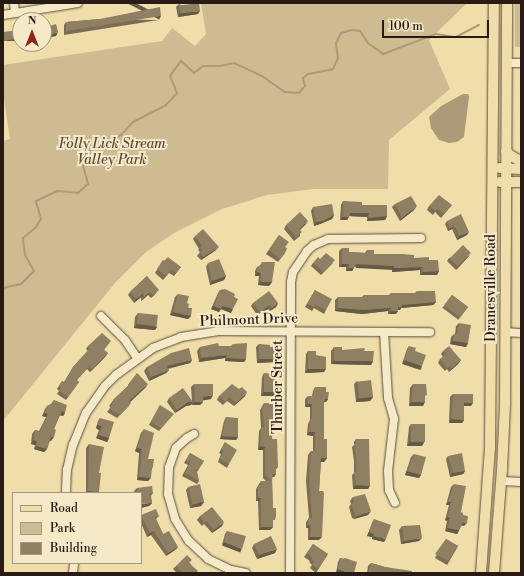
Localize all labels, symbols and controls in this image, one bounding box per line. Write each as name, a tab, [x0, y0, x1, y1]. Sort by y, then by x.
north arrow	[12, 12, 52, 52]
scale bar	[384, 12, 491, 38]
text: N	[28, 14, 36, 28]
text: 100 m	[389, 19, 423, 34]
park label: Folly Lick Stream Valley Park	[58, 136, 166, 168]
street label: Dranesville Road	[483, 234, 499, 342]
street label: Philmont Drive	[199, 310, 299, 330]
street label: Thurber Street	[270, 340, 286, 434]
legend	[12, 492, 142, 564]
text: Road	[50, 501, 78, 516]
text: Park	[50, 521, 75, 536]
text: Building	[50, 541, 97, 556]

